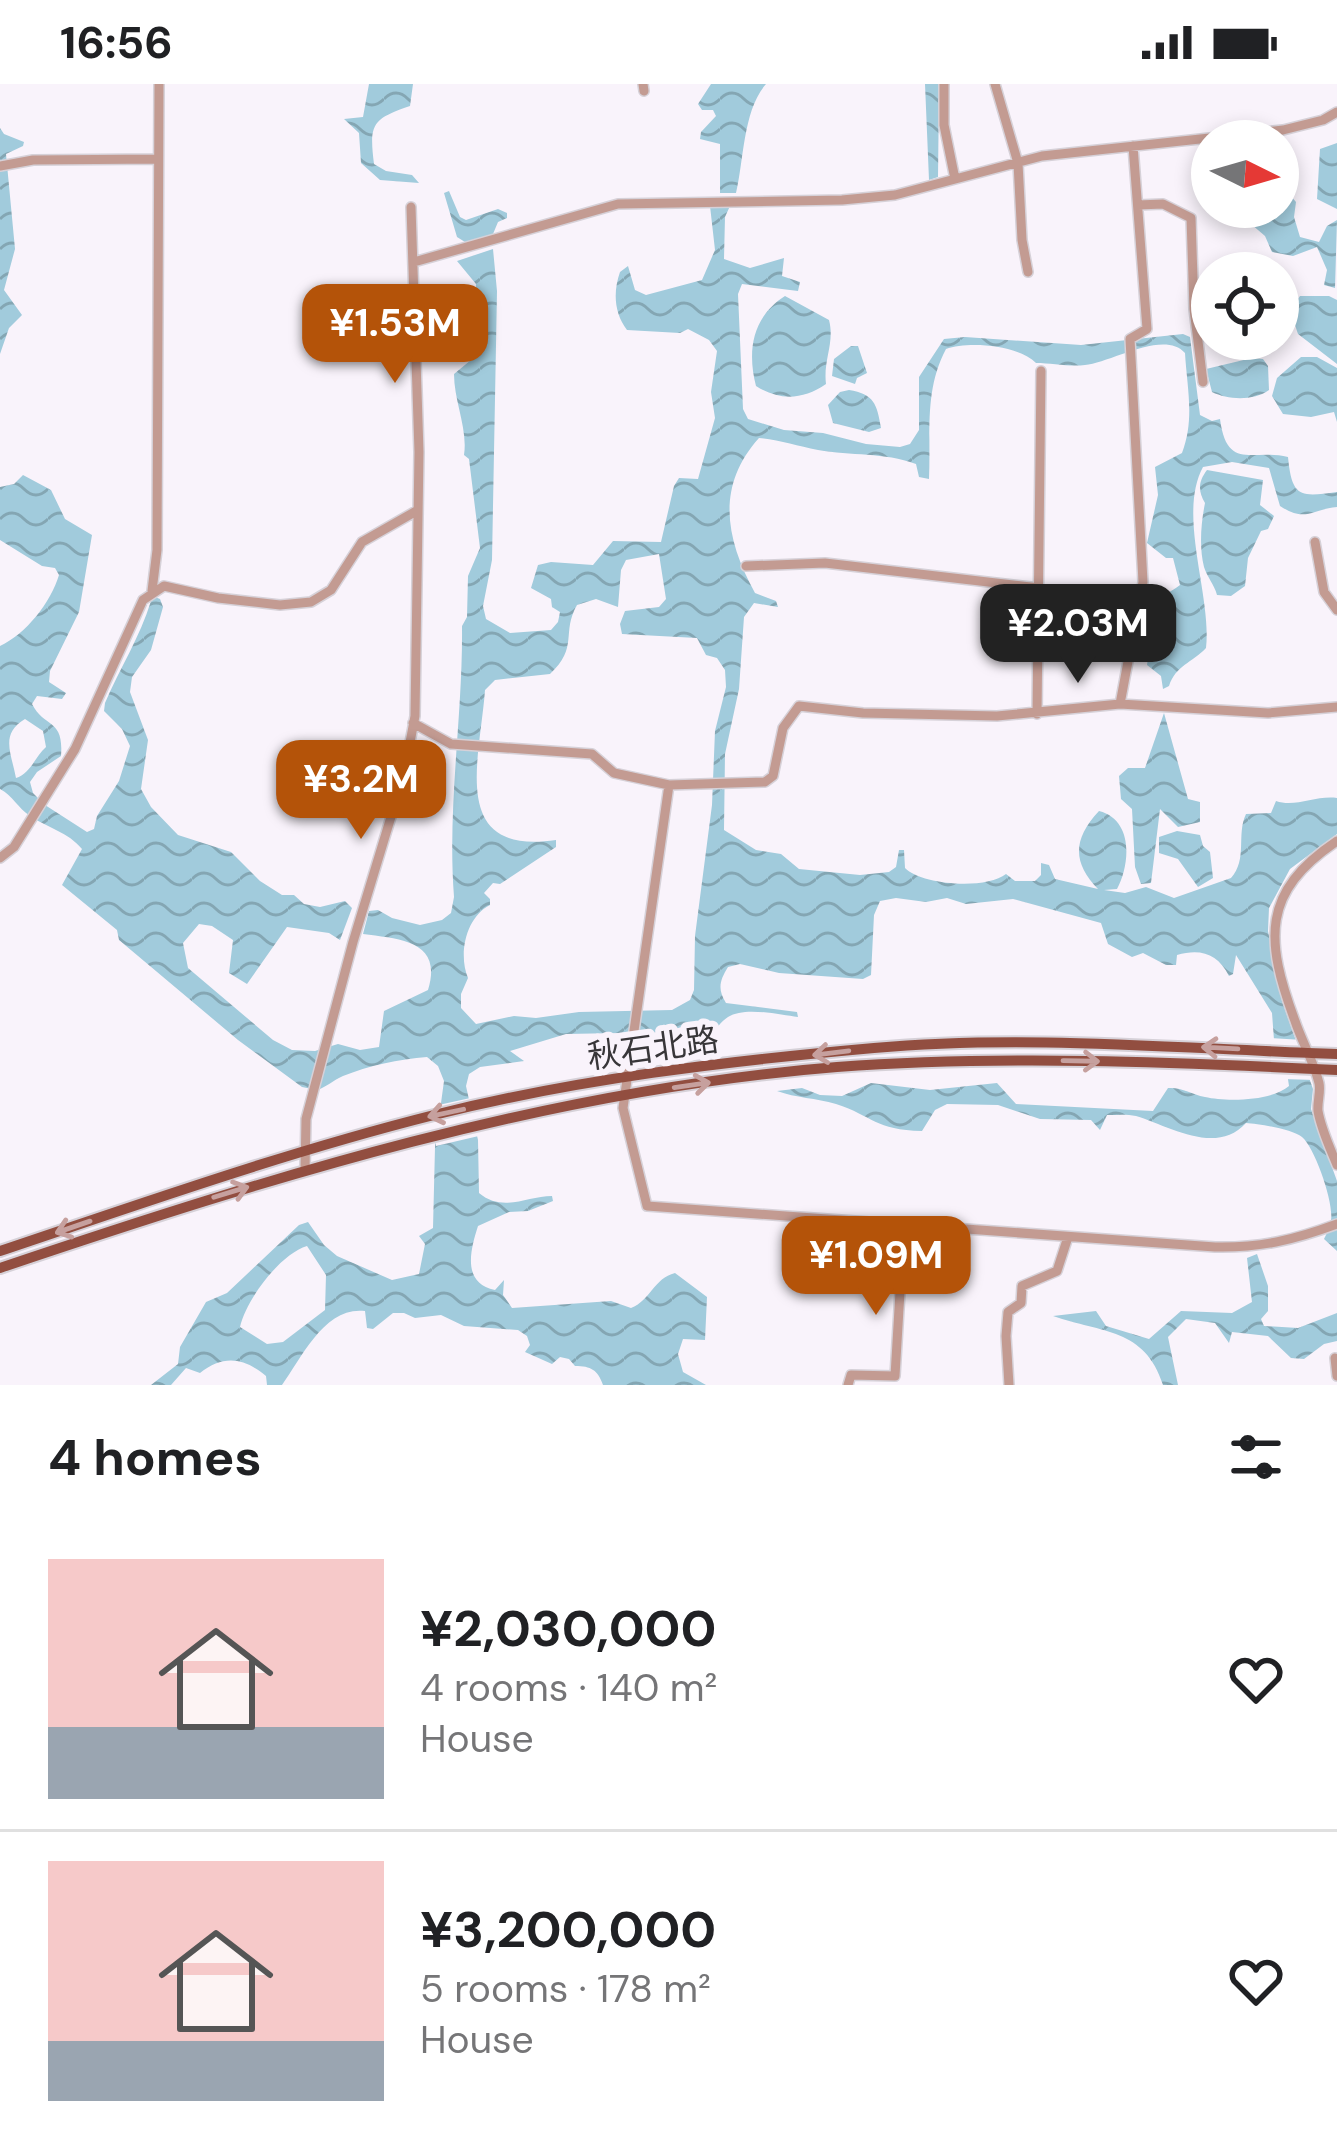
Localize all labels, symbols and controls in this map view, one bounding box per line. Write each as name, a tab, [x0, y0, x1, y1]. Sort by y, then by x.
text: 16:56	[60, 13, 173, 72]
north arrow	[1191, 120, 1299, 228]
map controls	[1191, 120, 1299, 360]
button: locate	[1191, 252, 1299, 360]
pin: ¥1.53M	[297, 284, 493, 386]
text: ¥1.53M	[329, 297, 461, 348]
pin: ¥2.03M	[980, 584, 1176, 686]
text: ¥2.03M	[1007, 597, 1149, 648]
pin: ¥3.2M	[277, 740, 445, 842]
text: ¥3.2M	[303, 753, 419, 804]
street label: 秋石北路	[585, 1018, 721, 1078]
one-way arrow	[1201, 1037, 1240, 1060]
one-way arrow	[812, 1042, 851, 1064]
one-way arrow	[1061, 1050, 1100, 1072]
one-way arrow	[672, 1073, 711, 1095]
one-way arrow	[427, 1102, 465, 1125]
one-way arrow	[211, 1180, 249, 1202]
pin: ¥1.09M	[778, 1216, 974, 1318]
one-way arrow	[55, 1217, 93, 1239]
text: ¥1.09M	[809, 1229, 943, 1280]
text: 4 homes	[48, 1424, 262, 1491]
icon: filters	[1223, 1424, 1289, 1490]
text: ¥2,030,000	[420, 1595, 716, 1662]
icon: home	[144, 1607, 288, 1751]
icon: heart	[1223, 1646, 1289, 1712]
text: 4 rooms · 140 m²	[420, 1662, 717, 1713]
text: House	[420, 1713, 534, 1764]
text: ¥3,200,000	[420, 1896, 716, 1963]
icon: home	[144, 1909, 288, 2053]
icon: heart	[1223, 1948, 1289, 2014]
text: 5 rooms · 178 m²	[420, 1963, 711, 2014]
text: House	[420, 2014, 534, 2065]

